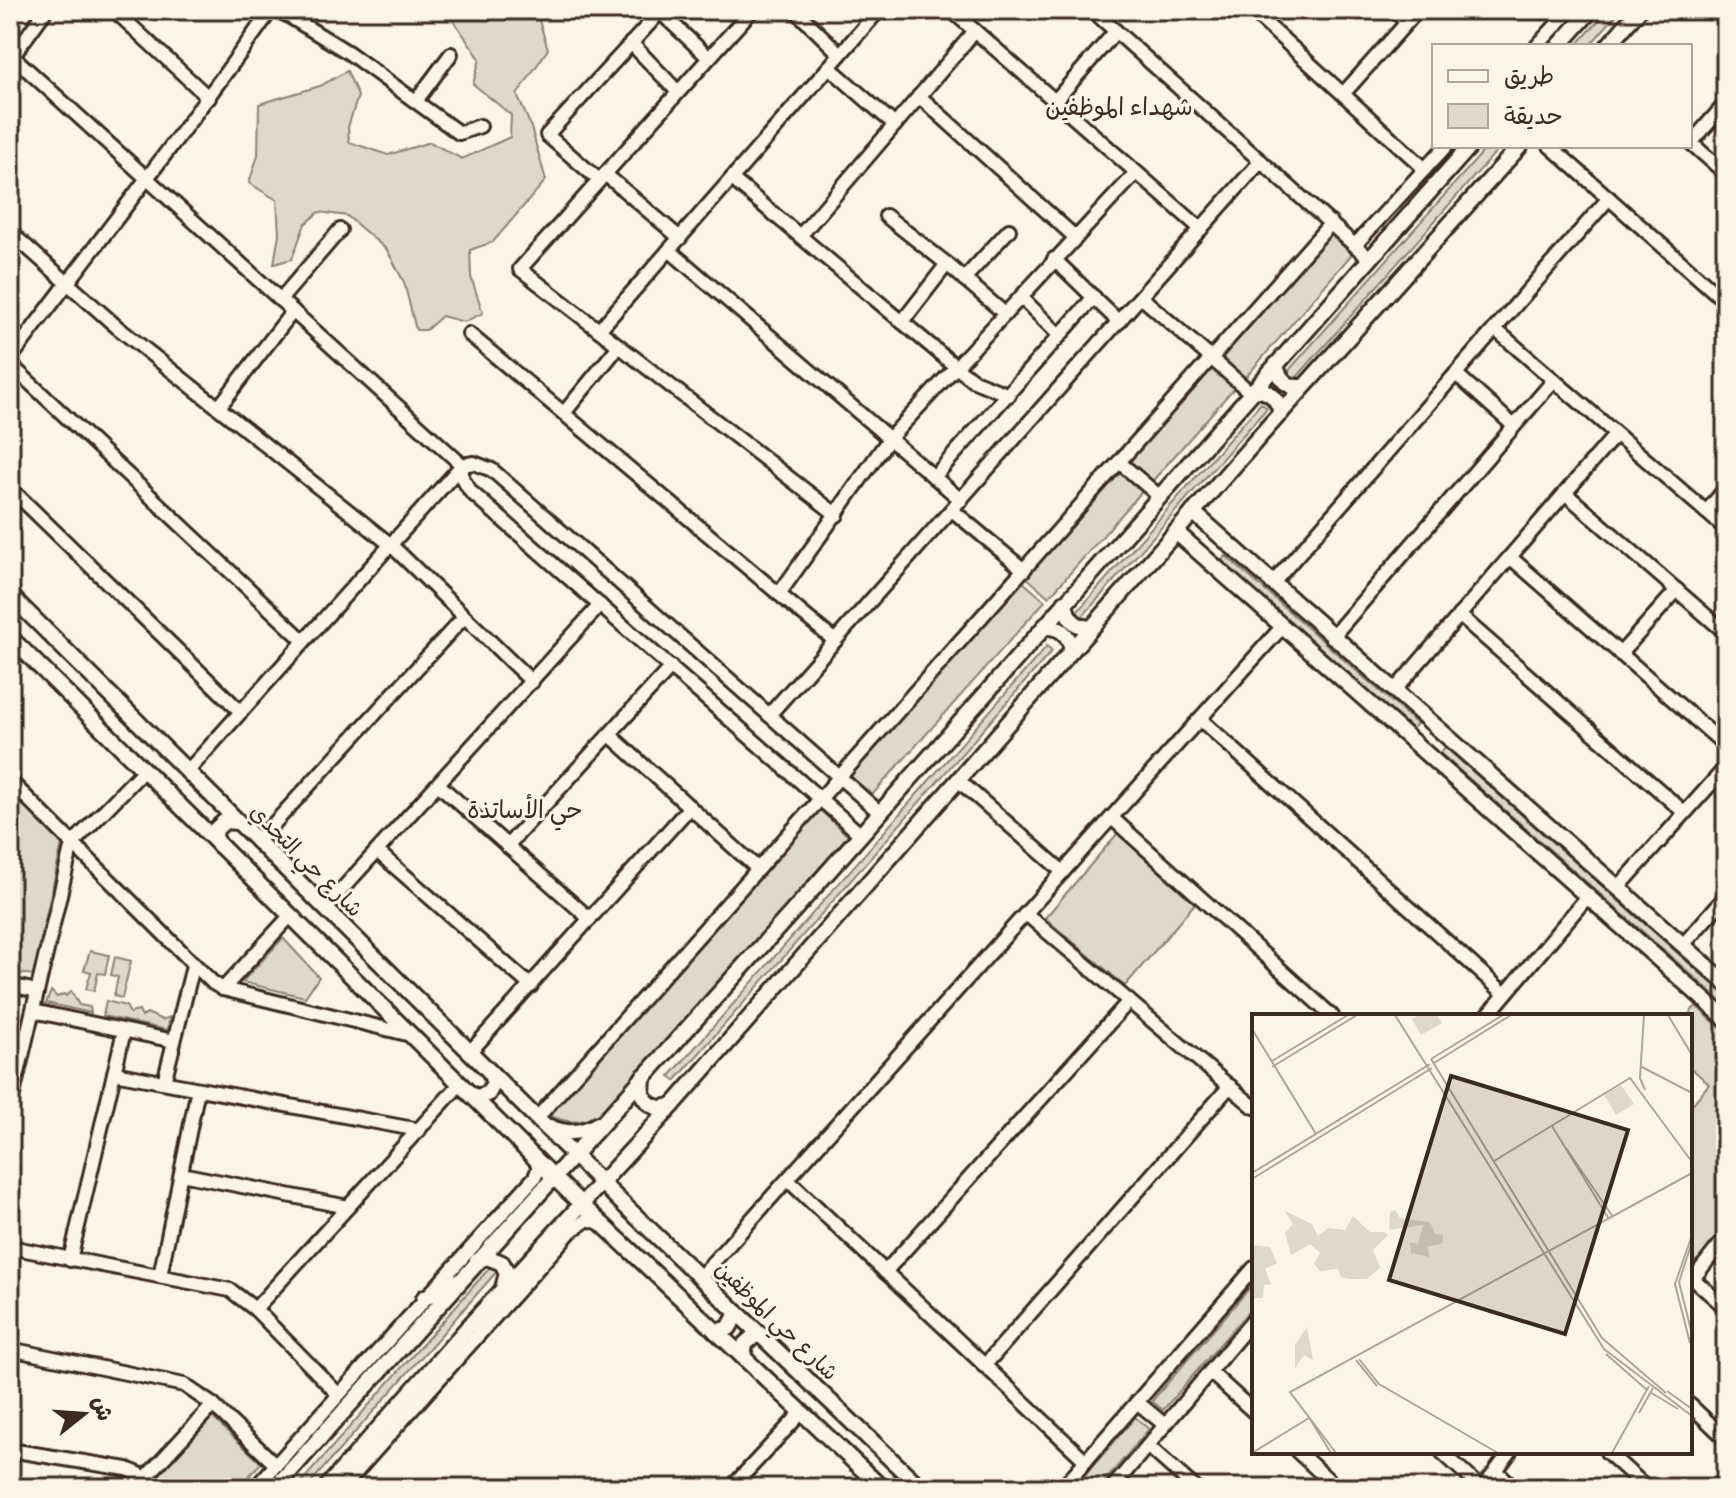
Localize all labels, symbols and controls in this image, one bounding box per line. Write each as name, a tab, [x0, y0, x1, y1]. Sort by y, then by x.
legend	[1432, 44, 1692, 148]
text: طريق	[1504, 65, 1554, 94]
district label: شهداء الموظفين	[1045, 96, 1193, 125]
text: حديقة	[1504, 105, 1563, 134]
district label: حي الأساتذة	[467, 793, 583, 831]
street label: شارع حي التحدي	[240, 801, 366, 927]
inset map	[1252, 1014, 1692, 1454]
street label: شارع حي الموظفين	[705, 1258, 841, 1390]
north arrow	[44, 1374, 124, 1454]
text: ش	[83, 1394, 115, 1425]

